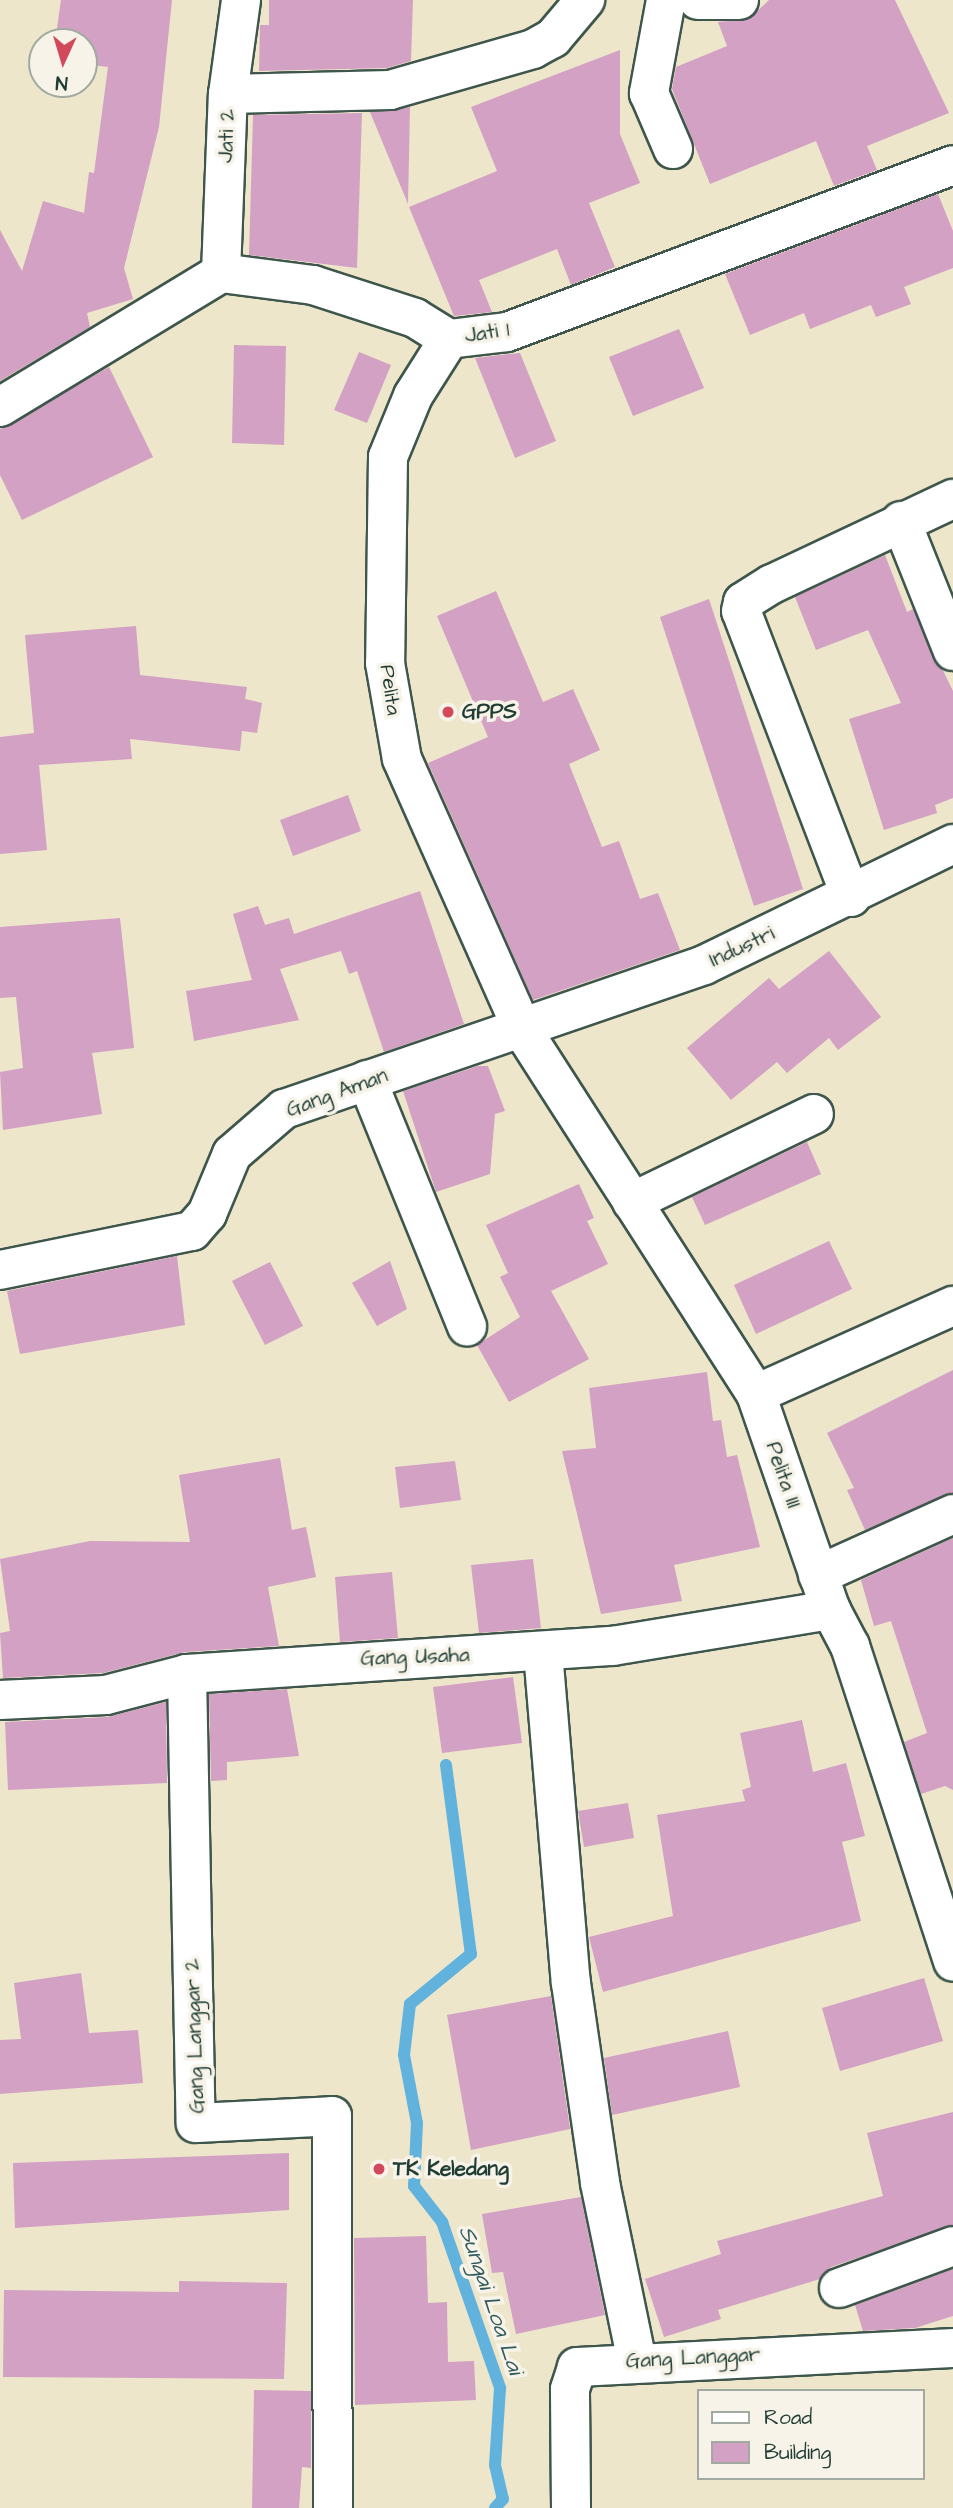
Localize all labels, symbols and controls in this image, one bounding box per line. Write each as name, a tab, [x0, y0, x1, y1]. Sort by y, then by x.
north arrow	[28, 28, 98, 98]
text: N	[55, 69, 69, 96]
street label: Jati 2	[213, 109, 241, 163]
street label: Jati 1	[463, 317, 511, 349]
street label: Pelita	[374, 663, 406, 717]
place label: GPPS	[462, 699, 517, 725]
marker: GPPS	[440, 704, 456, 720]
street label: Industri	[705, 921, 779, 973]
street label: Gang Aman	[283, 1063, 391, 1123]
street label: Pelita III	[760, 1439, 806, 1511]
street label: Gang Usaha	[360, 1643, 470, 1671]
street label: Gang Langgar 2	[180, 1958, 210, 2114]
place label: TK Keledang	[393, 2156, 509, 2182]
marker: TK Keledang	[371, 2161, 387, 2177]
water label: Sungai Loa Lai	[453, 2222, 529, 2378]
street label: Gang Langgar	[625, 2342, 761, 2374]
legend	[698, 2389, 925, 2480]
text: Road	[764, 2403, 812, 2432]
text: Building	[764, 2438, 831, 2467]

